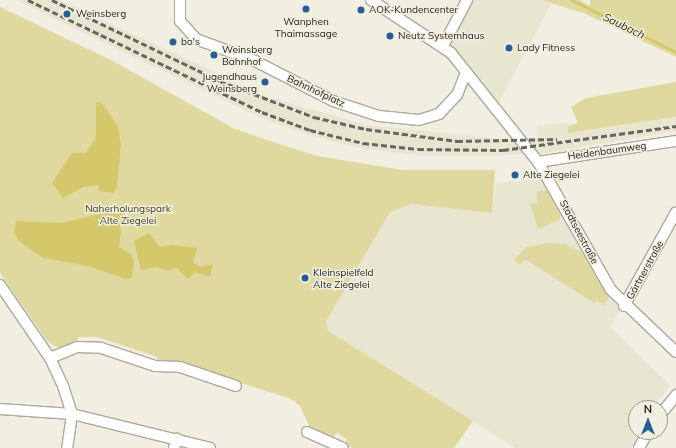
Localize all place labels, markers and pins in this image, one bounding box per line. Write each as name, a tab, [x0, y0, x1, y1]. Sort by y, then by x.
marker: Wanphen Thaimassage	[301, 4, 311, 14]
place label: AOK-Kundencenter	[369, 4, 458, 16]
marker: AOK-Kundencenter	[356, 5, 366, 15]
marker: Weinsberg	[61, 8, 73, 20]
place label: Weinsberg	[76, 8, 126, 20]
place label: Wanphen Thaimassage	[275, 15, 337, 38]
place label: Neutz Systemhaus	[398, 30, 485, 42]
marker: Neutz Systemhaus	[385, 31, 395, 41]
place label: bo's	[181, 36, 200, 48]
marker: bo's	[168, 37, 178, 47]
place label: Lady Fitness	[517, 42, 575, 54]
place label: Weinsberg Bahnhof	[222, 43, 272, 66]
marker: Lady Fitness	[504, 43, 514, 53]
marker: Weinsberg Bahnhof	[209, 50, 219, 60]
place label: Jugendhaus Weinsberg	[202, 70, 257, 94]
marker: Jugendhaus Weinsberg	[260, 77, 270, 87]
place label: Alte Ziegelei	[523, 169, 580, 181]
marker: Alte Ziegelei	[510, 170, 520, 180]
place label: Kleinspielfeld Alte Ziegelei	[313, 266, 374, 290]
marker: Kleinspielfeld Alte Ziegelei	[300, 273, 310, 283]

